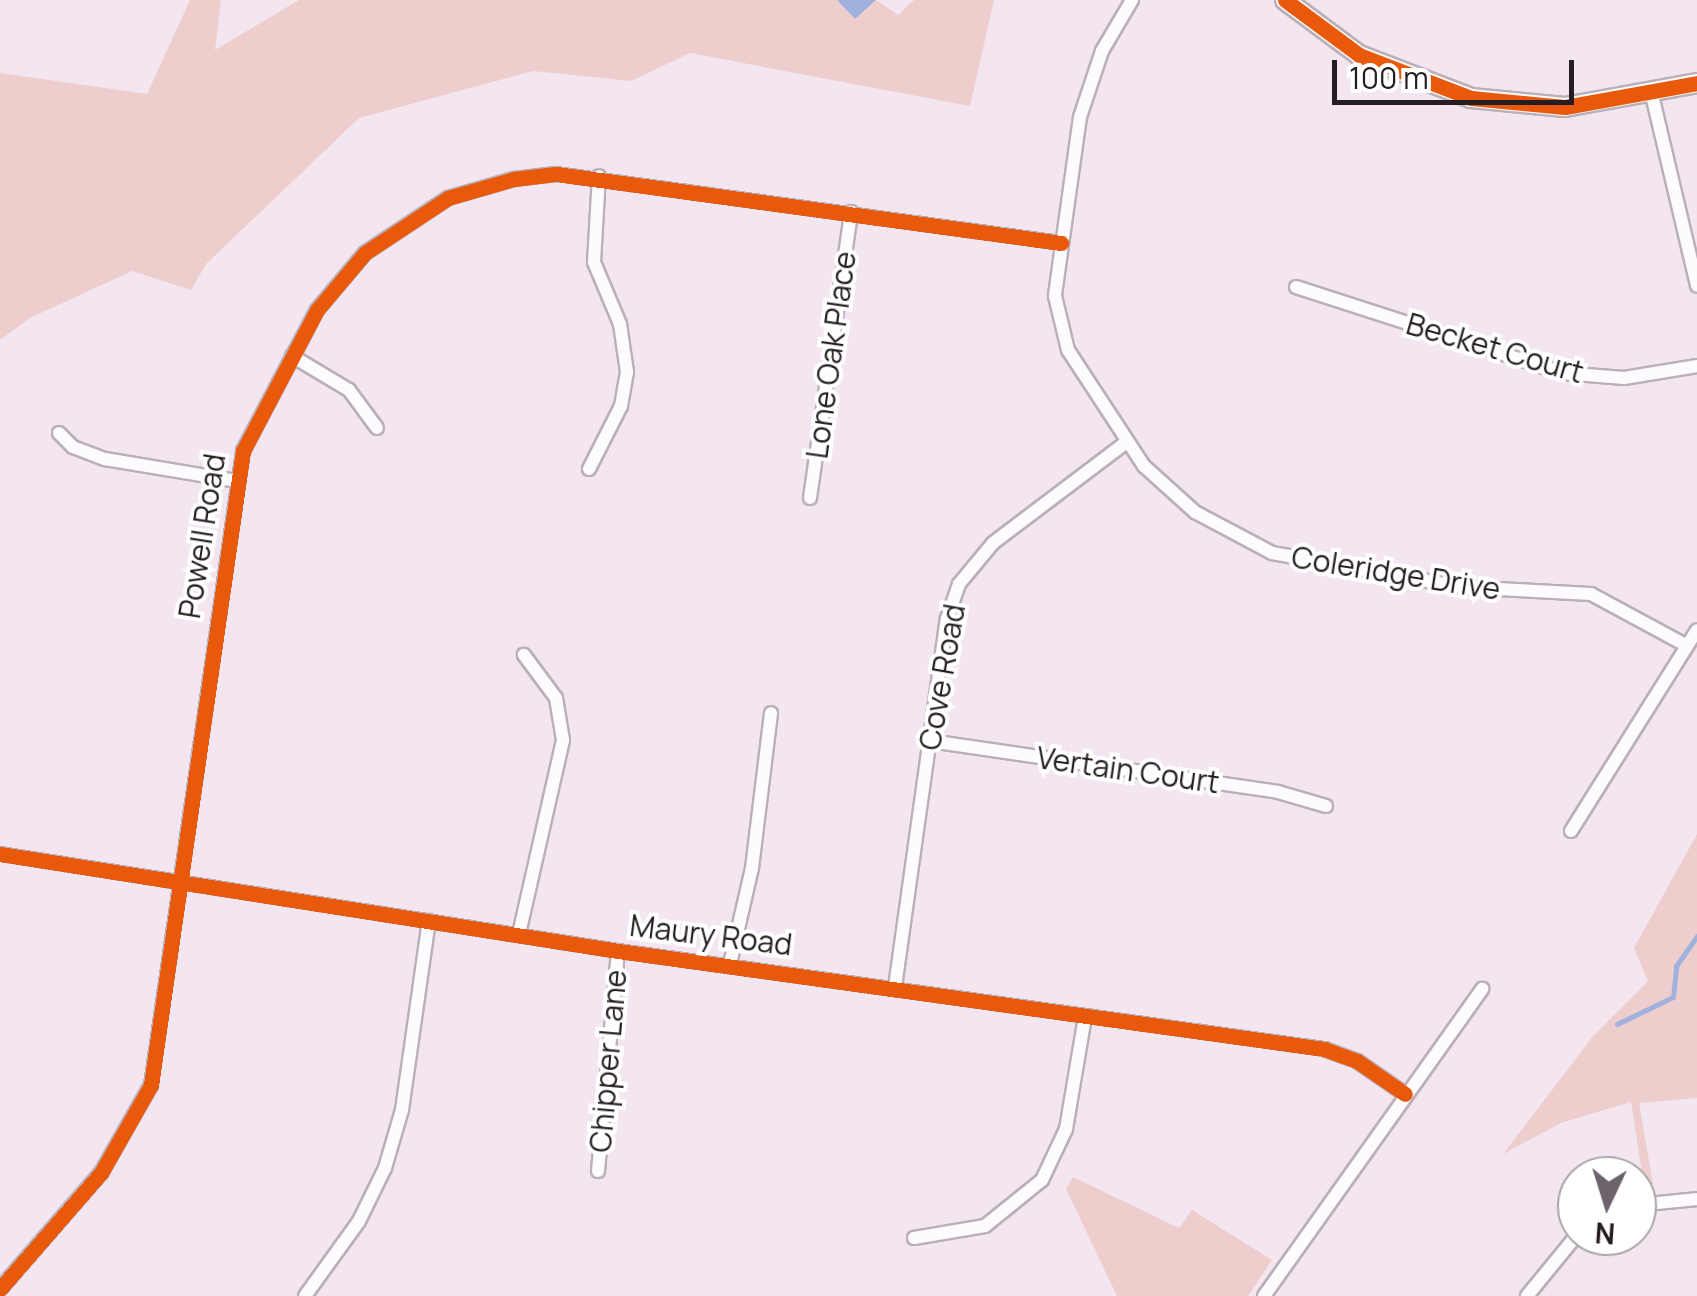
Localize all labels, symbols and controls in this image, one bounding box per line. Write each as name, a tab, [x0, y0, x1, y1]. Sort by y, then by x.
scale bar	[1337, 40, 1580, 102]
text: 100 m	[1349, 57, 1429, 98]
street label: Lone Oak Place	[799, 249, 863, 461]
street label: Becket Court	[1402, 306, 1588, 390]
street label: Powell Road	[171, 451, 233, 621]
street label: Coleridge Drive	[1289, 539, 1503, 607]
street label: Cove Road	[911, 601, 973, 753]
street label: Vertain Court	[1034, 739, 1222, 801]
street label: Maury Road	[628, 907, 794, 963]
street label: Chipper Lane	[582, 968, 634, 1154]
north arrow	[1557, 1156, 1657, 1256]
text: N	[1594, 1214, 1616, 1254]

